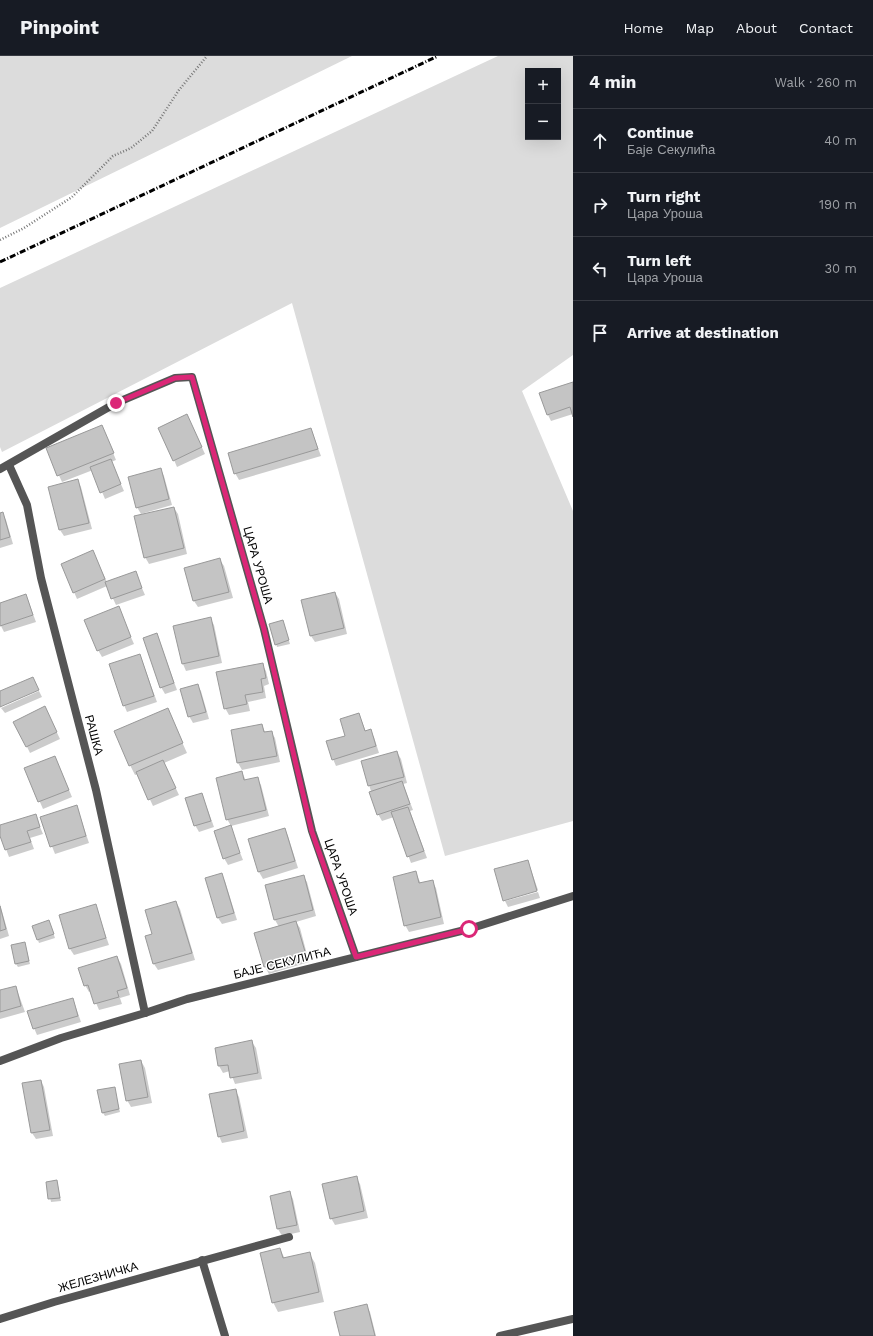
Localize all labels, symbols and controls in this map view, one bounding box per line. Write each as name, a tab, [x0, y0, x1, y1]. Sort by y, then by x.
text: Pinpoint	[20, 16, 99, 39]
text: Home	[623, 20, 663, 36]
text: Map	[685, 20, 714, 36]
text: About	[736, 20, 777, 36]
text: Contact	[799, 20, 853, 36]
map controls	[525, 68, 561, 140]
button: +	[525, 68, 561, 104]
text: 4 min	[589, 72, 636, 92]
text: Walk · 260 m	[774, 75, 857, 90]
button: −	[525, 104, 561, 140]
text: Continue	[627, 124, 694, 142]
icon: ahead	[589, 130, 611, 152]
text: 40 m	[824, 133, 857, 148]
text: Баје Секулића	[627, 142, 715, 157]
text: Turn right	[627, 188, 700, 206]
icon: right	[589, 194, 611, 216]
text: 190 m	[819, 197, 857, 212]
text: Цара Уроша	[627, 206, 703, 221]
text: Turn left	[627, 252, 691, 270]
icon: left	[589, 258, 611, 280]
text: 30 m	[825, 261, 857, 276]
text: Цара Уроша	[627, 270, 703, 285]
icon: arrive	[589, 322, 611, 344]
text: Arrive at destination	[627, 324, 779, 342]
route end	[107, 394, 125, 412]
street label: ЦАРА УРОША	[240, 525, 276, 605]
street label: РАШКА	[82, 713, 106, 757]
street label: ЦАРА УРОША	[321, 837, 361, 917]
route start	[460, 920, 478, 938]
street label: БАЈЕ СЕКУЛИЋА	[232, 944, 332, 982]
street label: ЖЕЛЕЗНИЧКА	[57, 1259, 139, 1295]

